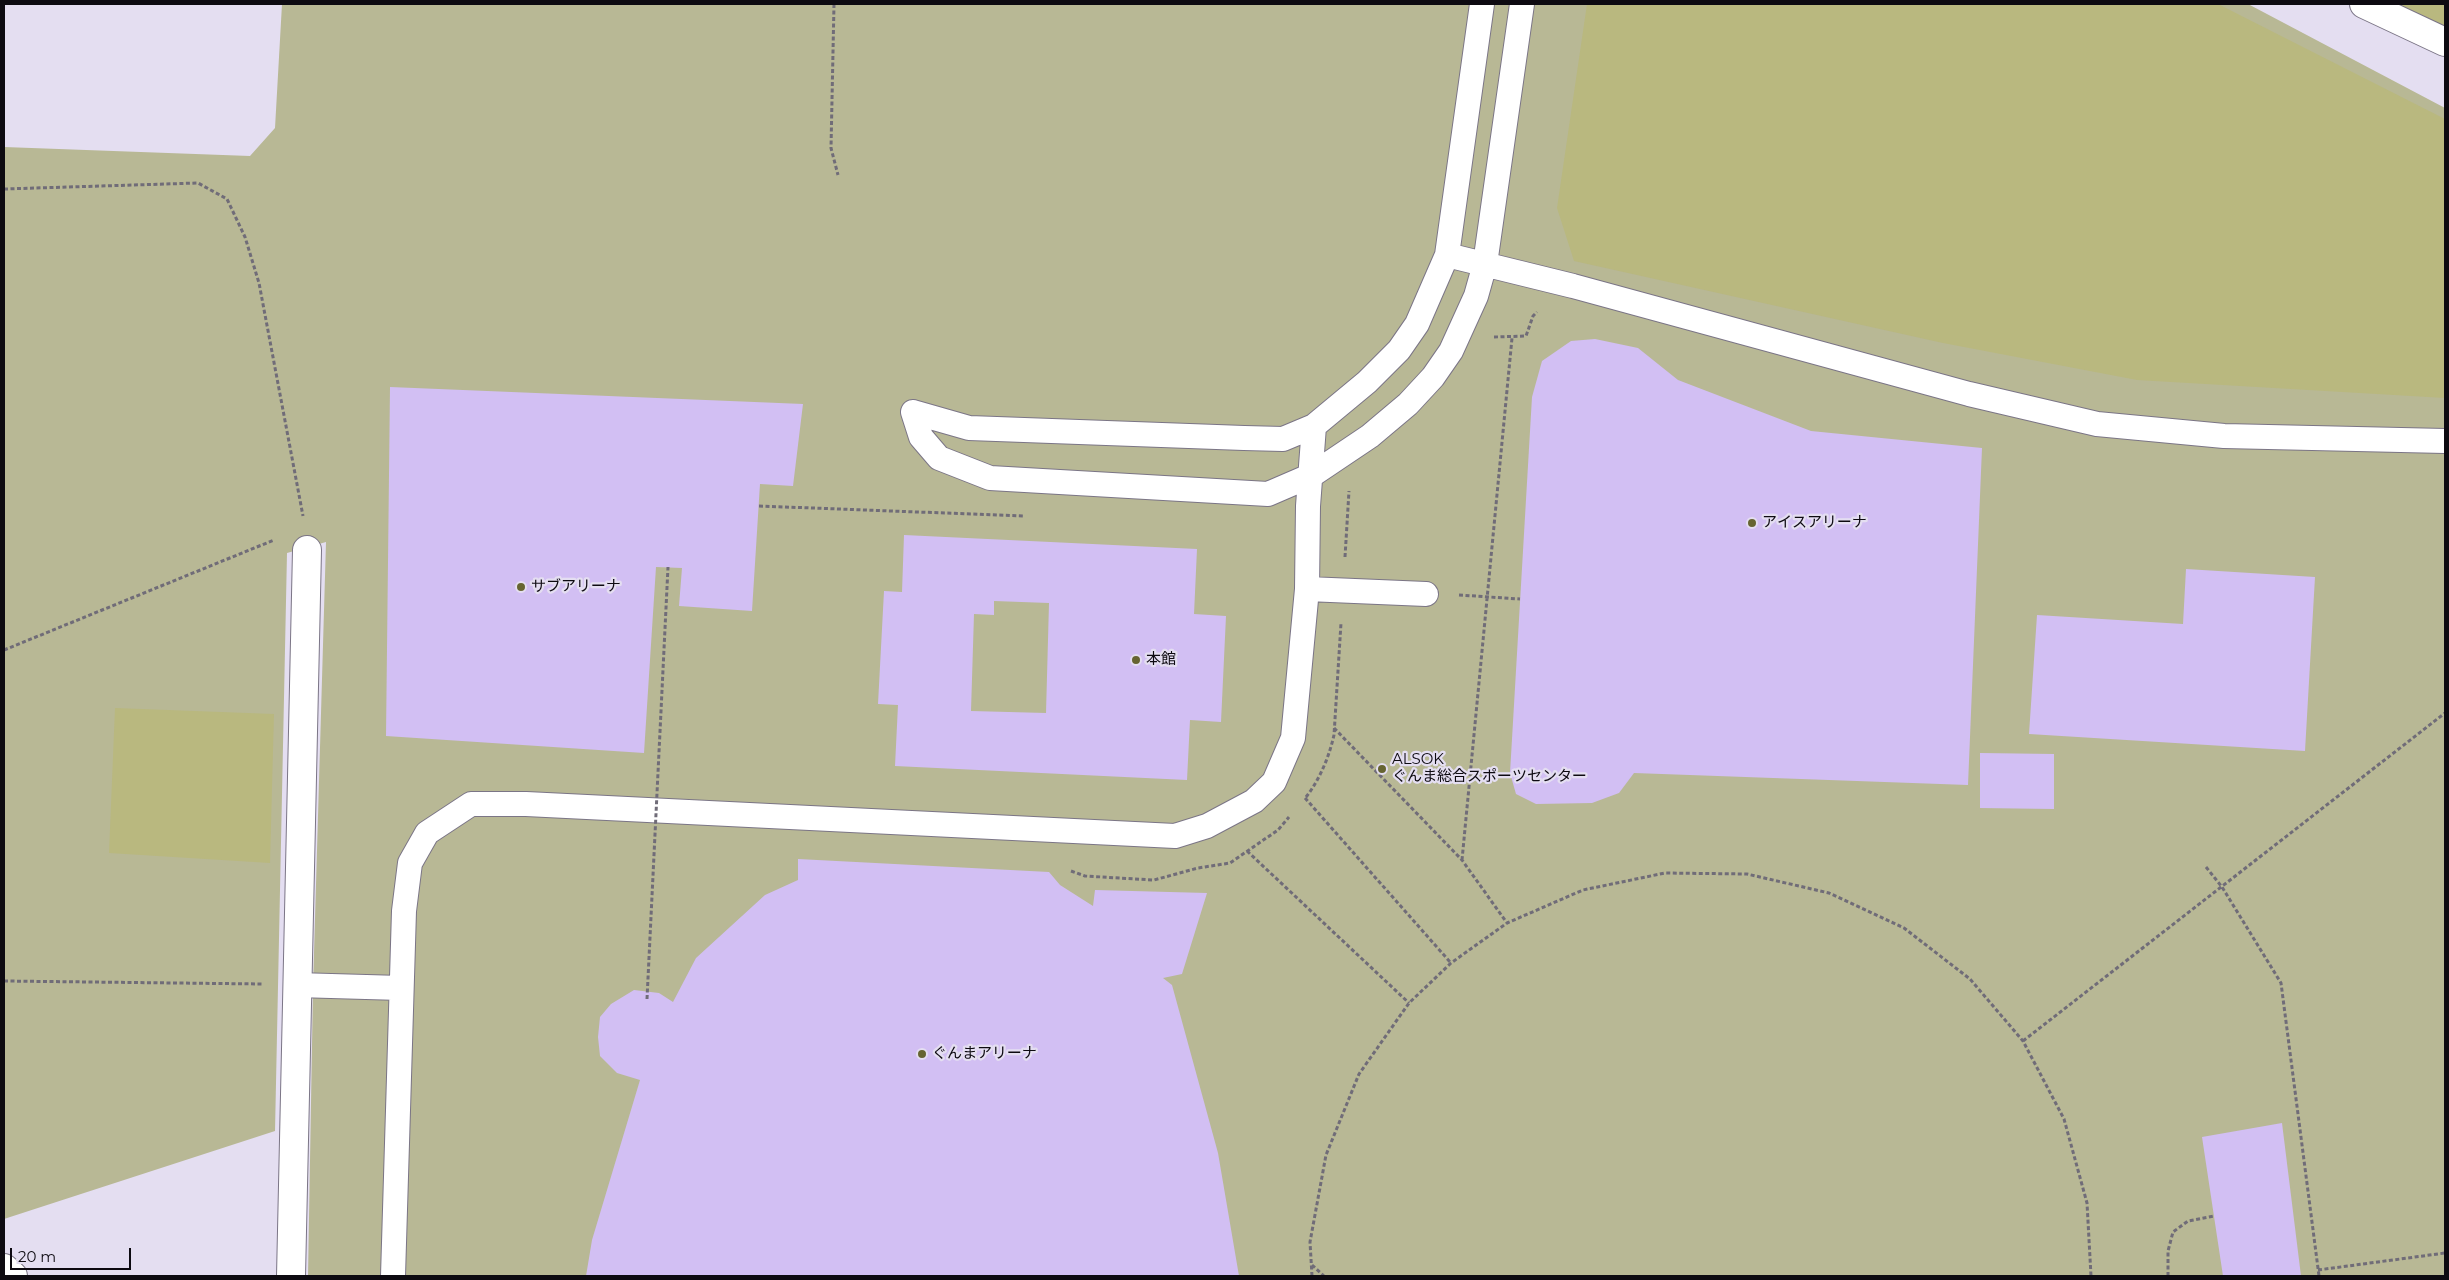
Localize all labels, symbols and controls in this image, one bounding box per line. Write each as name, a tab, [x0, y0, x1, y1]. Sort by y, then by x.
place label: アイスアリーナ	[1762, 514, 1867, 532]
marker: アイスアリーナ	[1746, 517, 1758, 529]
place label: サブアリーナ	[531, 578, 621, 596]
marker: サブアリーナ	[515, 581, 527, 593]
place label: 本館	[1146, 651, 1176, 669]
marker: 本館	[1130, 654, 1142, 666]
place label: ALSOK ぐんま総合スポーツセンター	[1392, 751, 1587, 786]
marker: ALSOK ぐんま総合スポーツセンター	[1376, 763, 1388, 775]
place label: ぐんまアリーナ	[932, 1045, 1037, 1063]
marker: ぐんまアリーナ	[916, 1048, 928, 1060]
scale bar	[12, 1238, 134, 1270]
text: 20 m	[18, 1247, 56, 1266]

